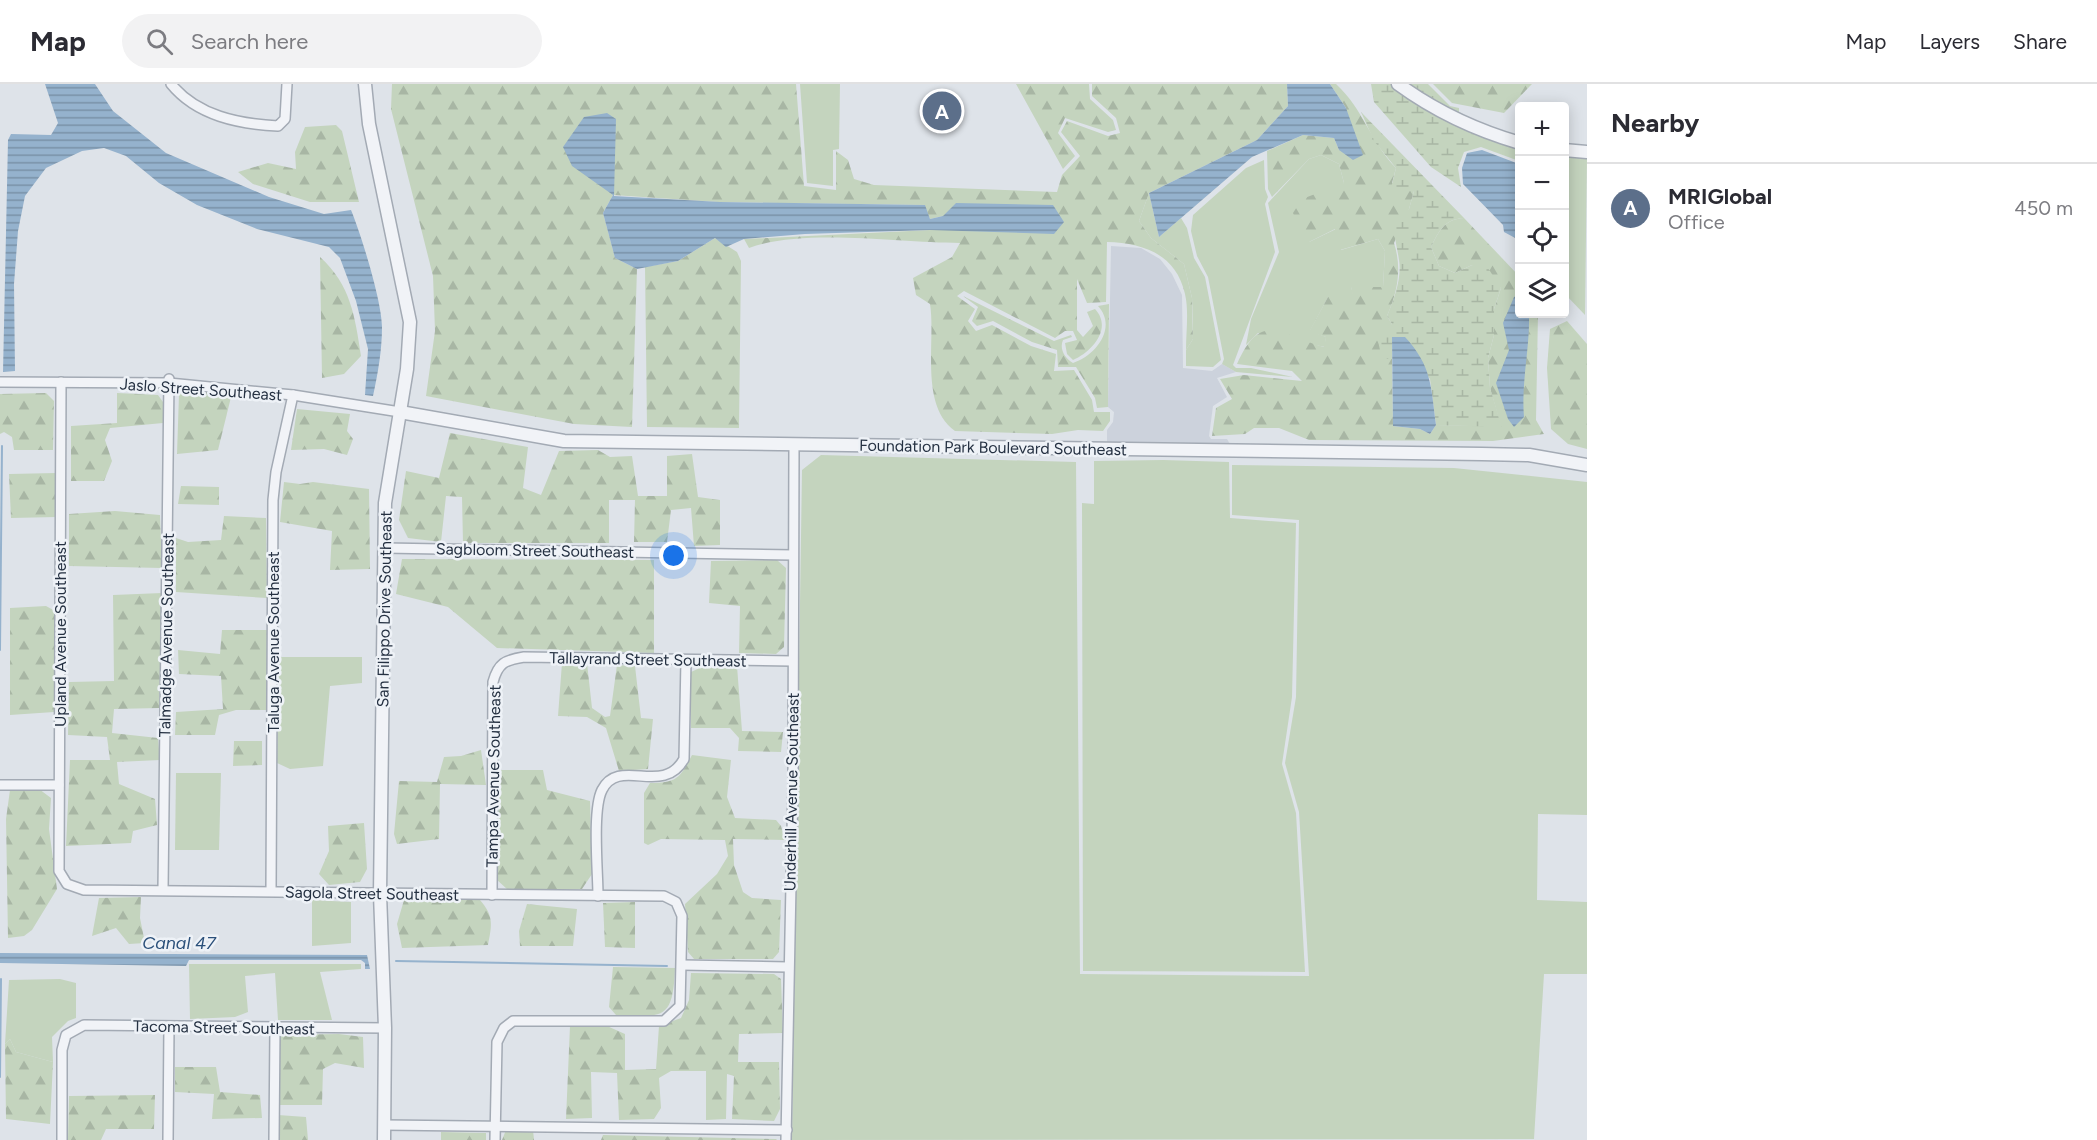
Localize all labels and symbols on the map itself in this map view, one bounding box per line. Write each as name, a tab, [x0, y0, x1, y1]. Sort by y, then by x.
pin: A	[922, 88, 962, 134]
street label: Jaslo Street Southeast	[119, 374, 283, 405]
street label: Foundation Park Boulevard Southeast	[859, 436, 1127, 459]
street label: San Filippo Drive Southeast	[373, 510, 396, 708]
street label: Talmadge Avenue Southeast	[155, 533, 178, 737]
street label: Sagbloom Street Southeast	[436, 539, 634, 562]
street label: Upland Avenue Southeast	[51, 541, 70, 727]
your location	[659, 541, 688, 570]
street label: Taluga Avenue Southeast	[264, 551, 283, 733]
street label: Tallayrand Street Southeast	[549, 648, 747, 671]
street label: Tampa Avenue Southeast	[482, 685, 505, 867]
street label: Underhill Avenue Southeast	[780, 692, 803, 892]
street label: Sagola Street Southeast	[285, 882, 459, 905]
water label: Canal 47	[142, 932, 217, 954]
street label: Tacoma Street Southeast	[133, 1016, 315, 1039]

